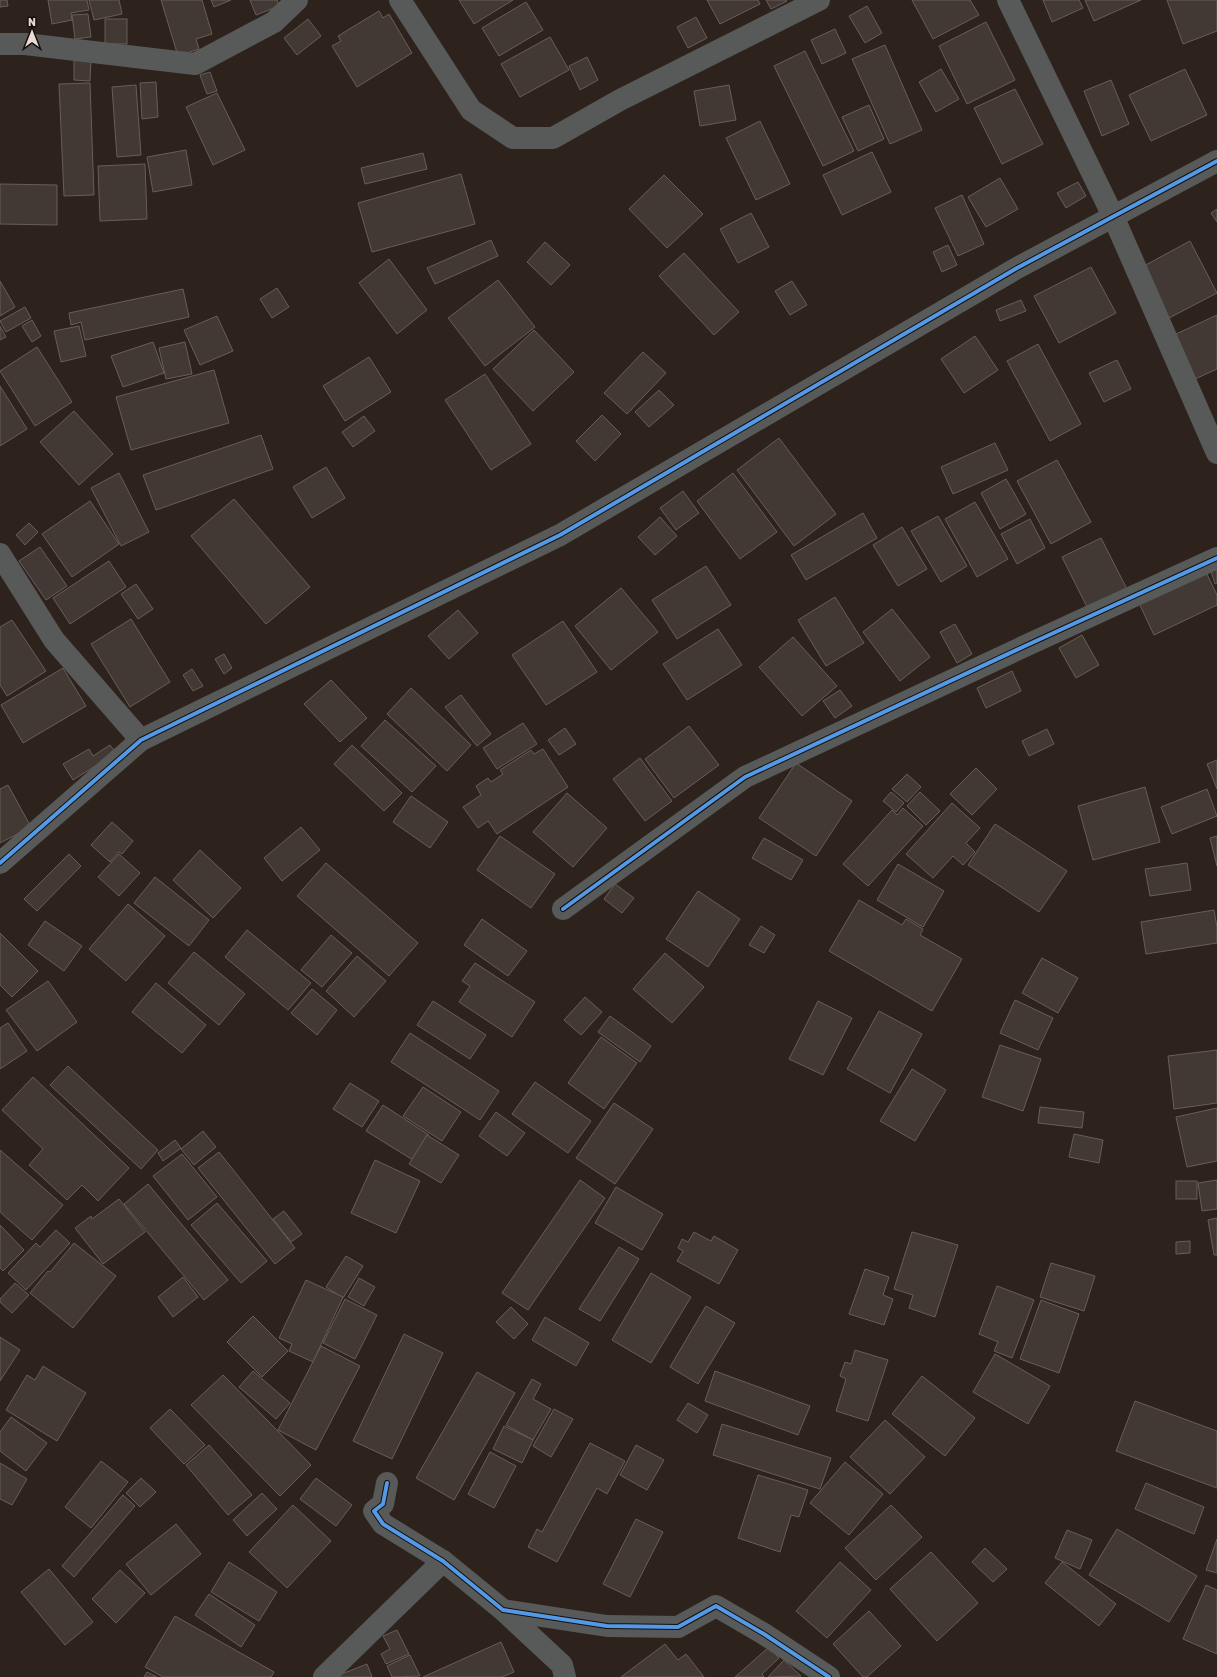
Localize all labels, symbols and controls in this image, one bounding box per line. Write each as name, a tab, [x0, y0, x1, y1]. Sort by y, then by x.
north arrow	[12, 12, 52, 52]
text: N	[28, 16, 36, 29]

